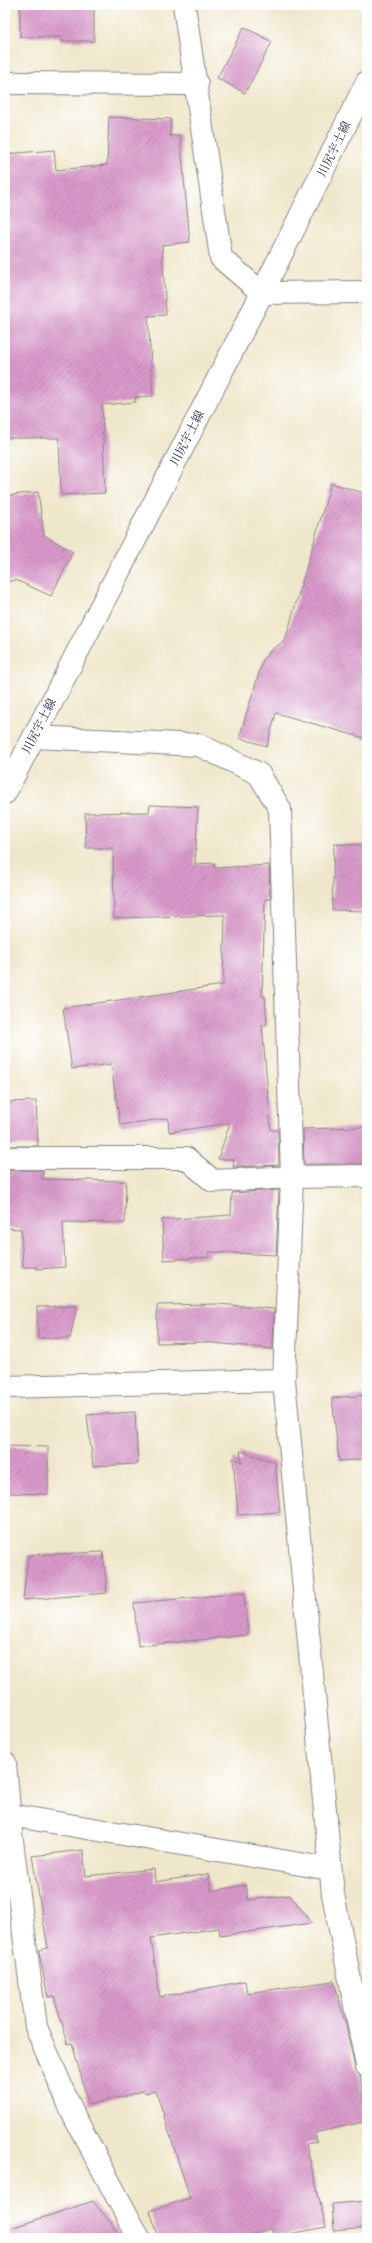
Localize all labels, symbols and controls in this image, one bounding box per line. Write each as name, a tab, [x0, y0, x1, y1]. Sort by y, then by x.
street label: 川尻宇土線	[313, 118, 354, 179]
street label: 川尻宇土線	[165, 407, 208, 468]
street label: 川尻宇土線	[17, 695, 60, 756]

